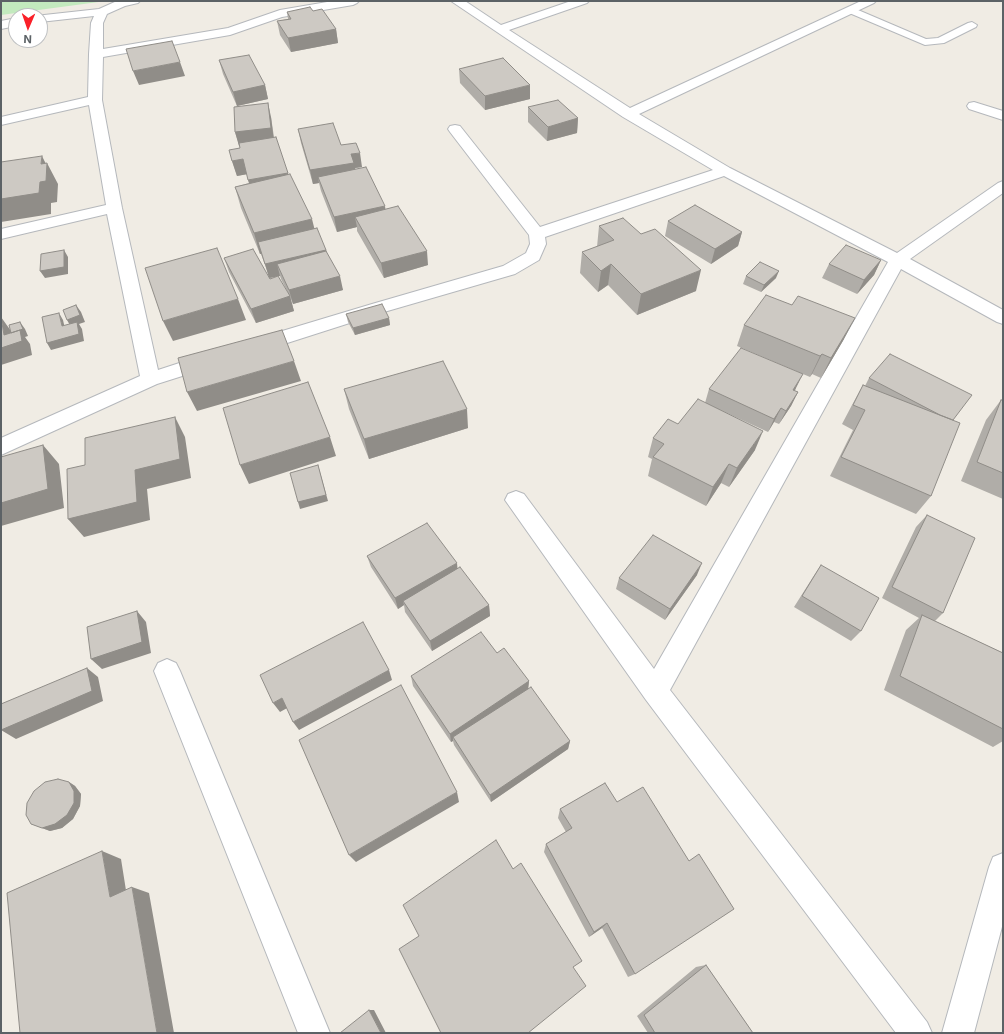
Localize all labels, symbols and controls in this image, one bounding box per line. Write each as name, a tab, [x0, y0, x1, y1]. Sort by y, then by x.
north arrow	[8, 8, 48, 48]
text: N	[23, 32, 32, 46]

